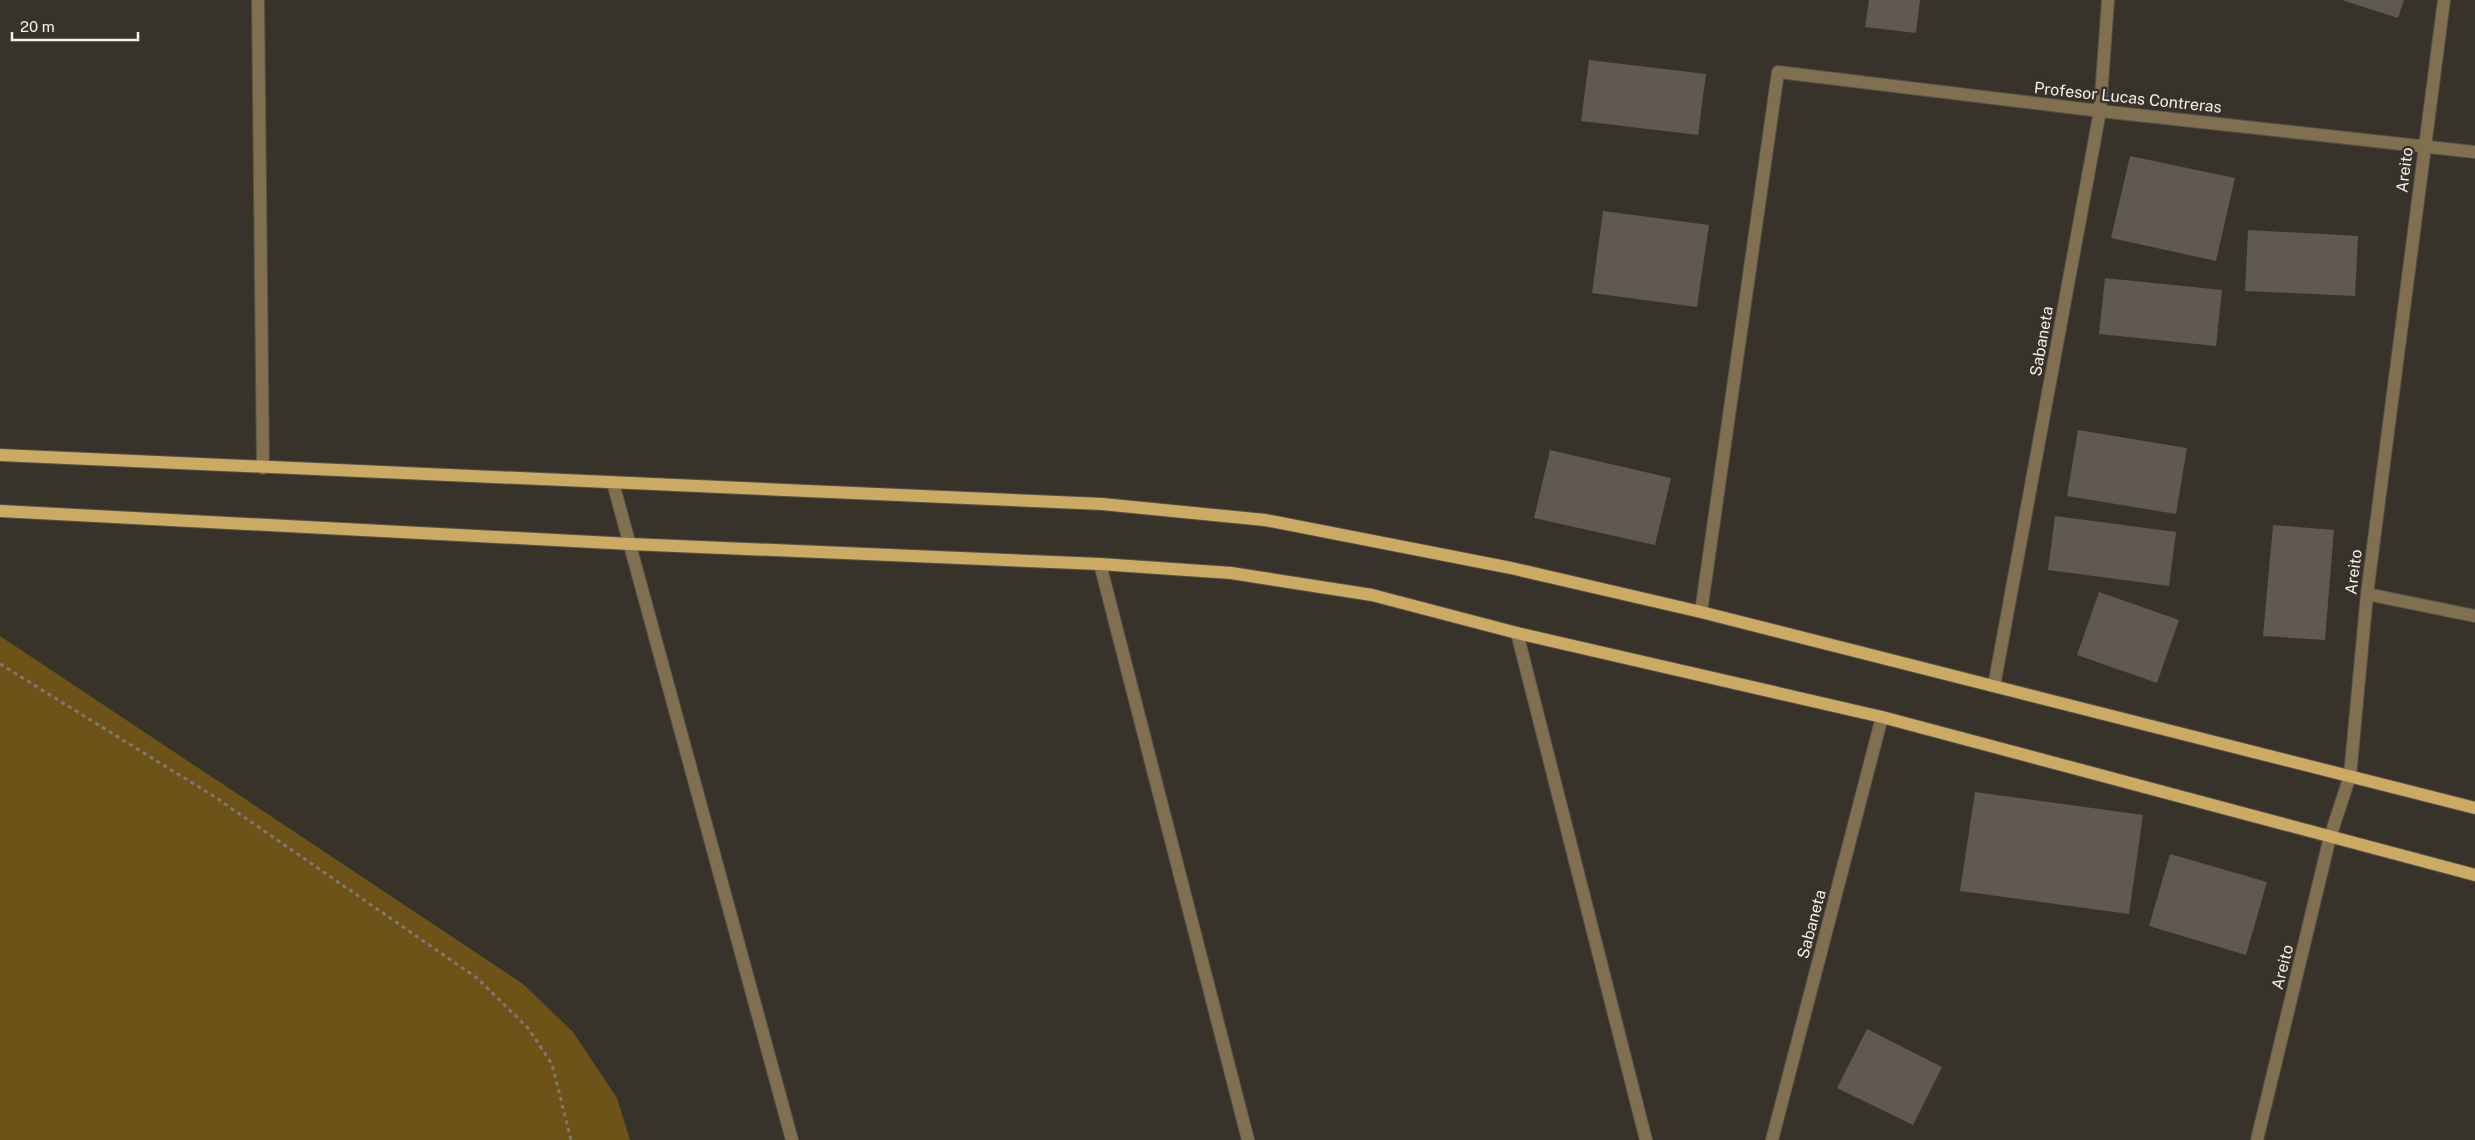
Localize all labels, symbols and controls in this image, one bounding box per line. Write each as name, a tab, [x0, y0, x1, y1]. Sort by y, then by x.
scale bar	[12, 10, 139, 42]
text: 20 m	[20, 18, 55, 35]
street label: Profesor Lucas Contreras	[2033, 78, 2223, 117]
street label: Areito	[2392, 146, 2417, 194]
street label: Sabaneta	[2026, 305, 2057, 378]
street label: Areito	[2341, 548, 2366, 596]
street label: Sabaneta	[1793, 888, 1830, 961]
street label: Areito	[2268, 943, 2297, 992]

